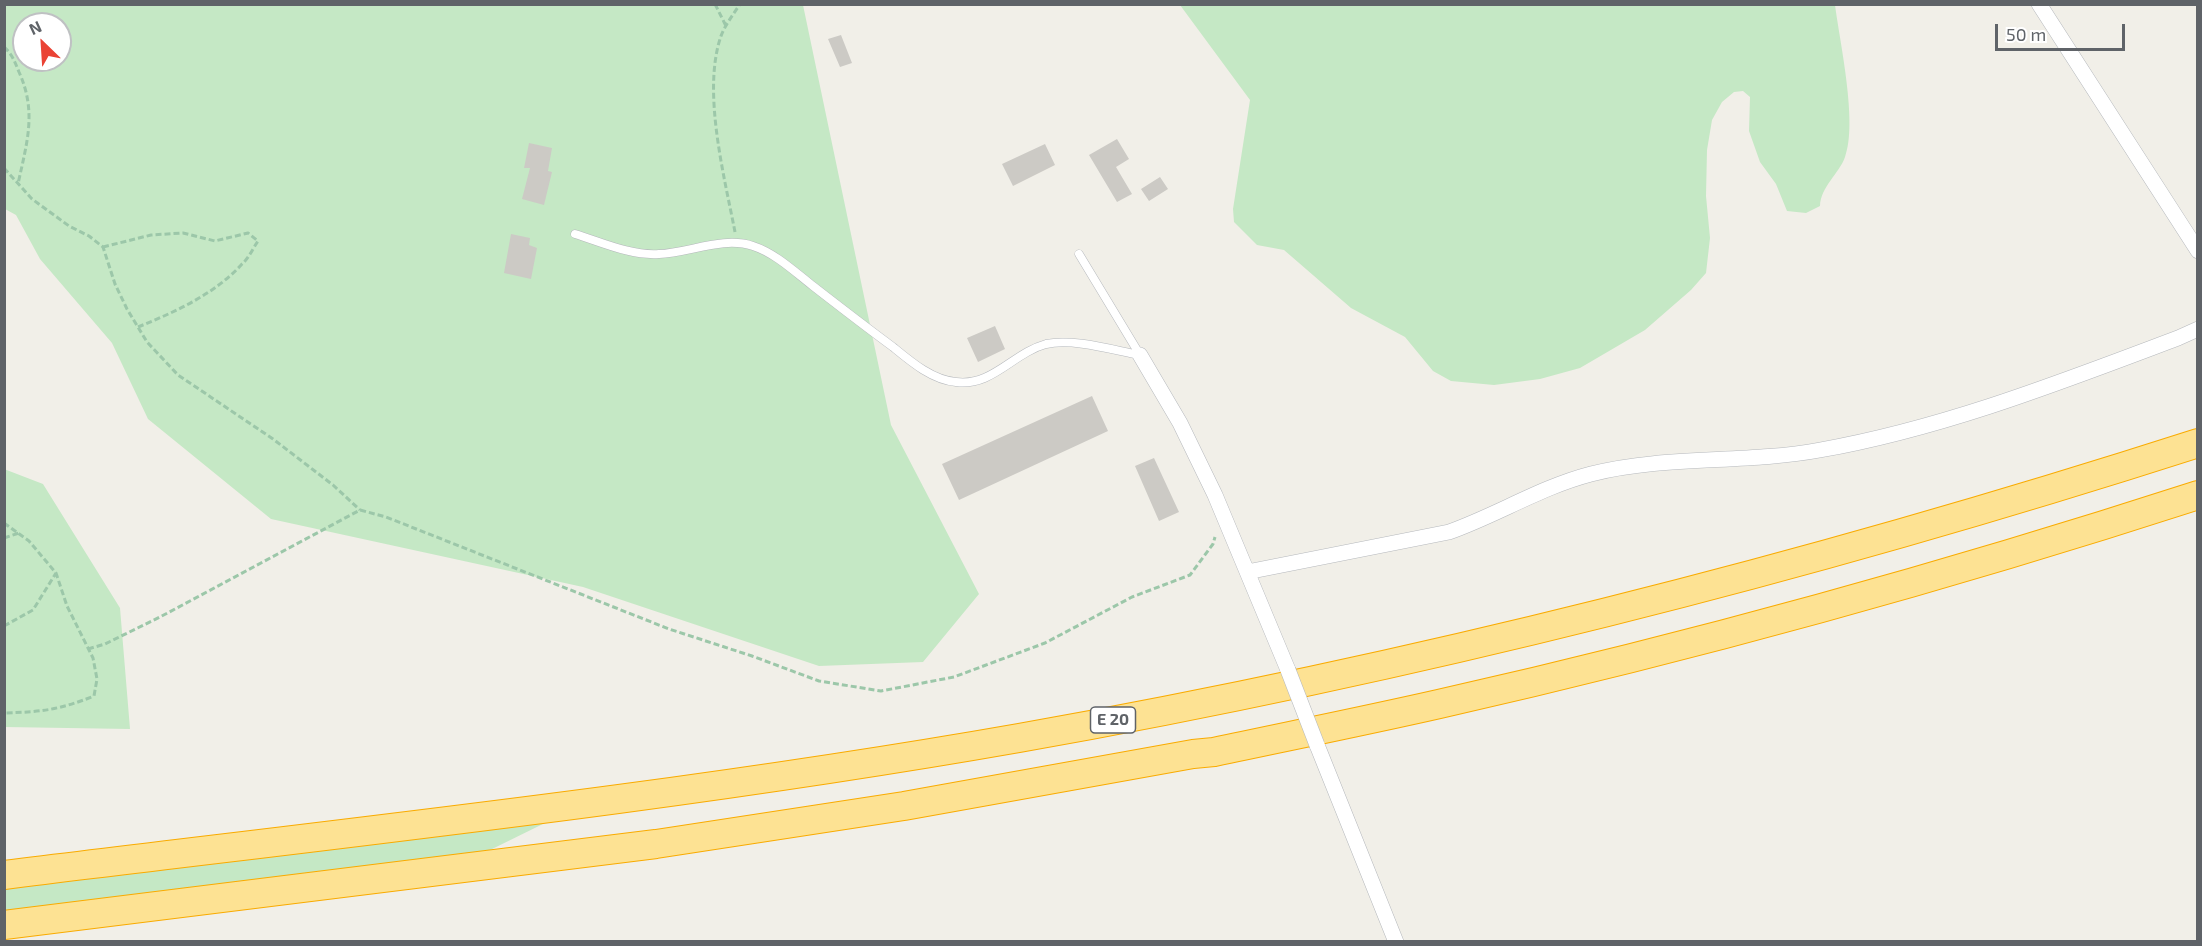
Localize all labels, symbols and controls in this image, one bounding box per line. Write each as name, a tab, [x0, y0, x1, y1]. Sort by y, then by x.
north arrow	[12, 12, 72, 72]
scale bar	[1998, 12, 2128, 50]
text: N	[26, 16, 44, 38]
text: 50 m	[2006, 23, 2046, 45]
road number: E 20	[1090, 707, 1136, 733]

